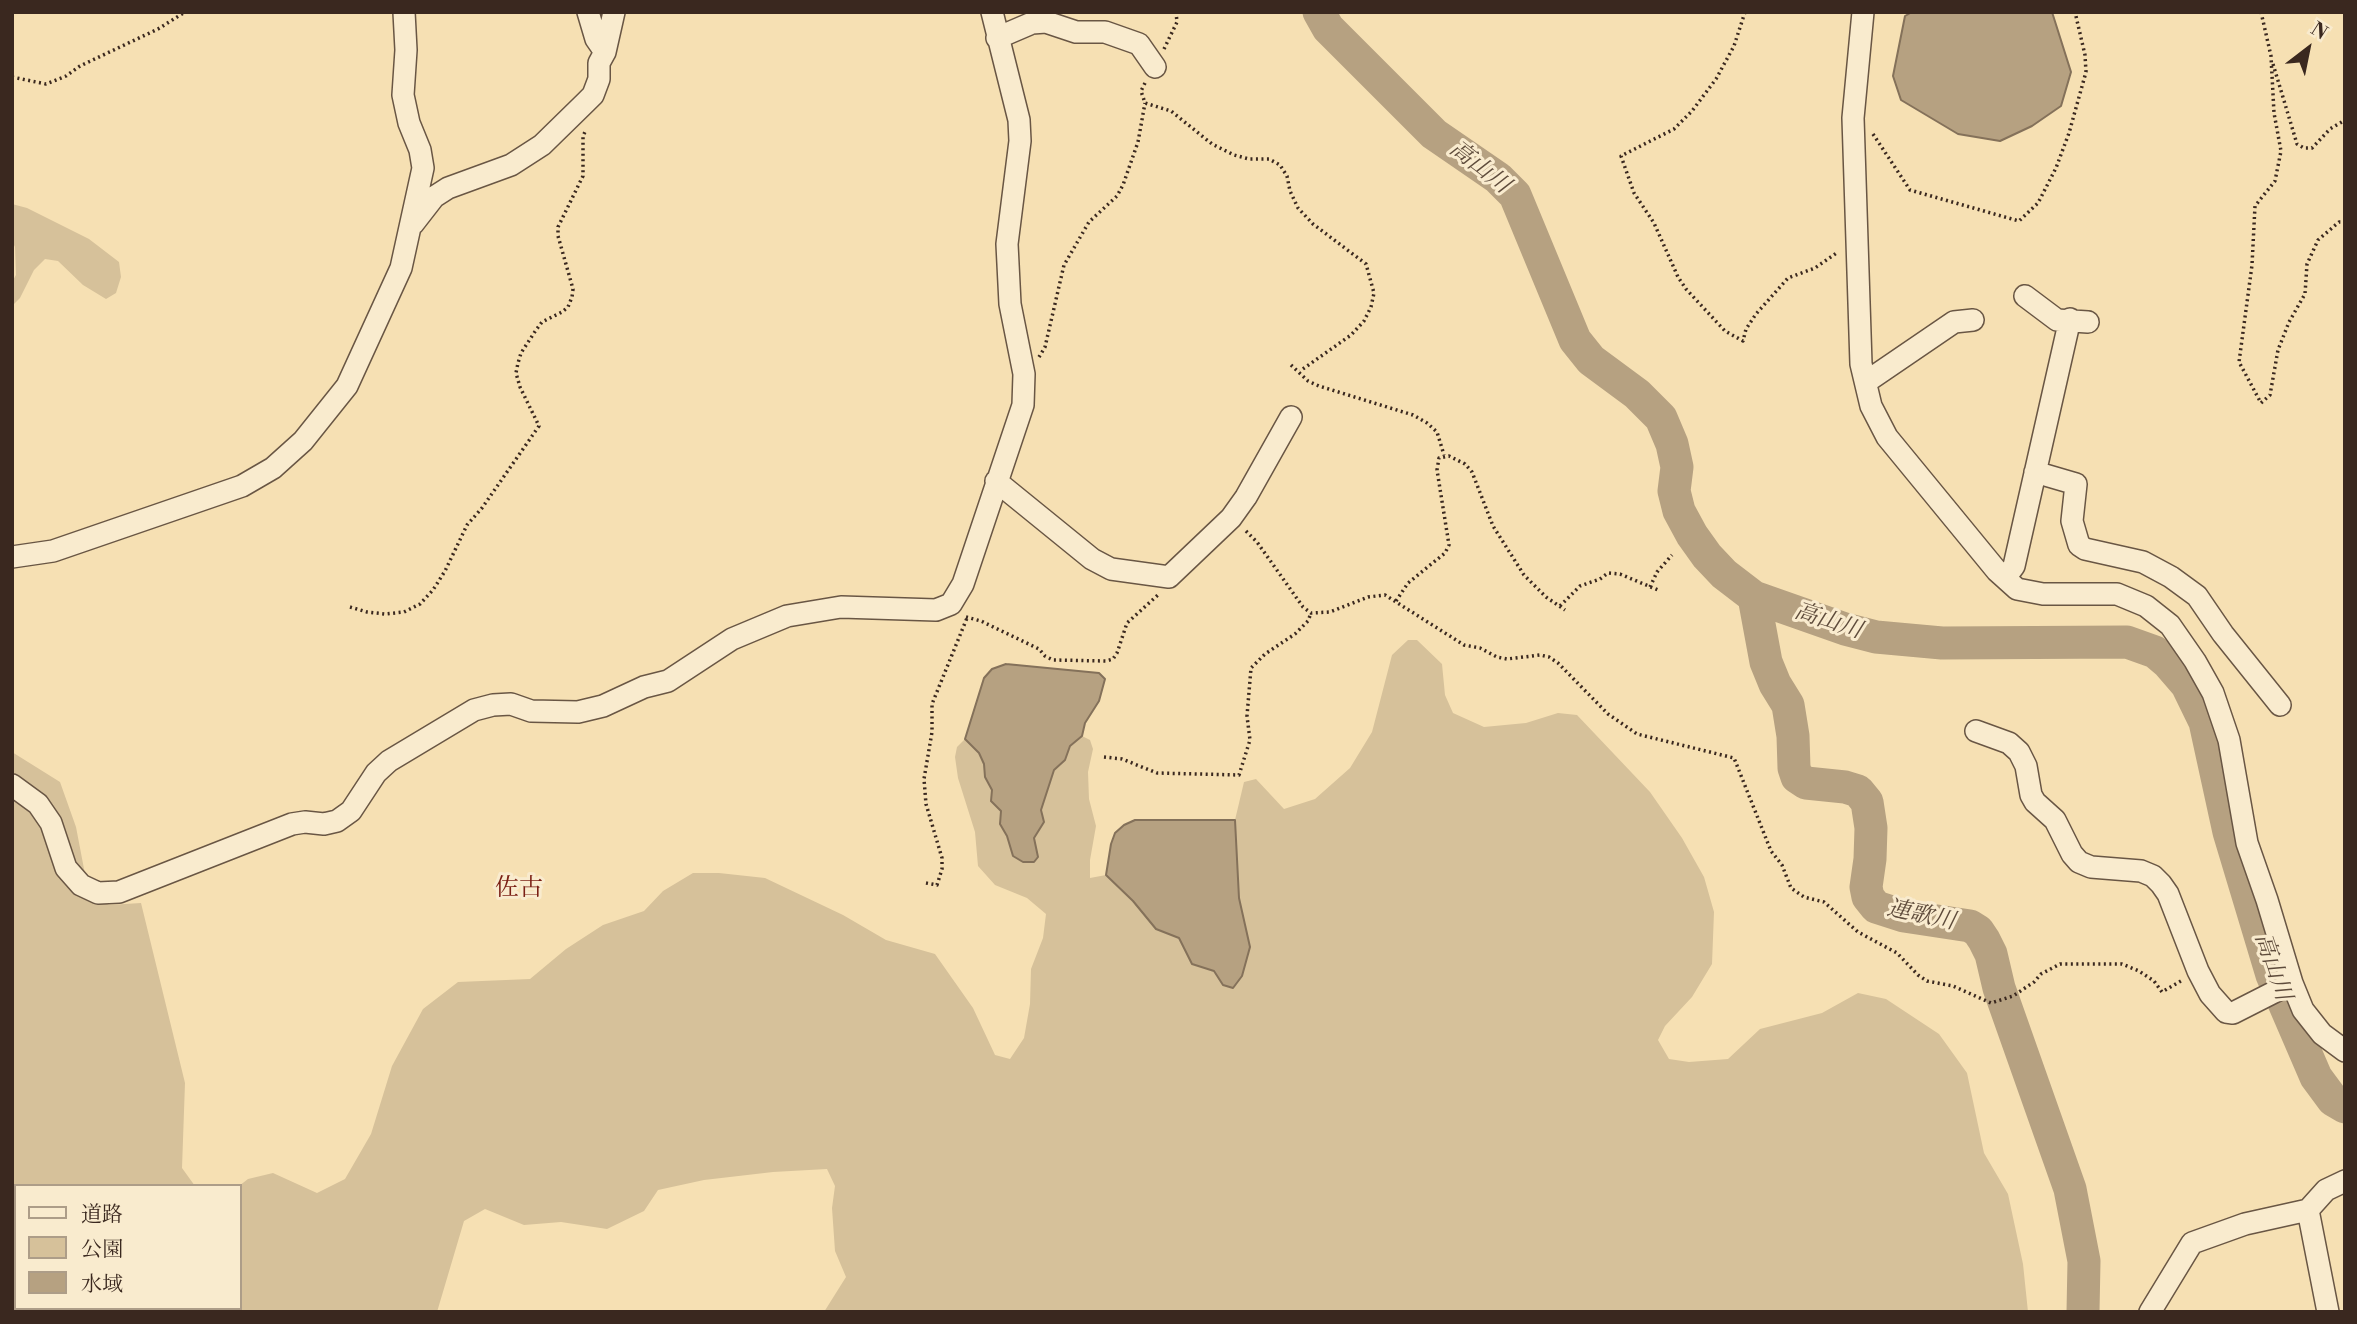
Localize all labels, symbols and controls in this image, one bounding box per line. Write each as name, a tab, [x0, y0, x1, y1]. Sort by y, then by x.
north arrow	[2273, 14, 2343, 84]
text: N	[2306, 17, 2332, 45]
water label: 高山川	[1443, 136, 1515, 200]
water label: 高山川	[1791, 598, 1865, 646]
district label: 佐古	[495, 875, 543, 903]
water label: 連歌川	[1884, 895, 1958, 937]
water label: 高山川	[2248, 930, 2296, 1004]
legend	[14, 1184, 242, 1310]
text: 道路	[81, 1202, 123, 1228]
text: 公園	[81, 1237, 123, 1263]
text: 水域	[81, 1272, 123, 1298]

